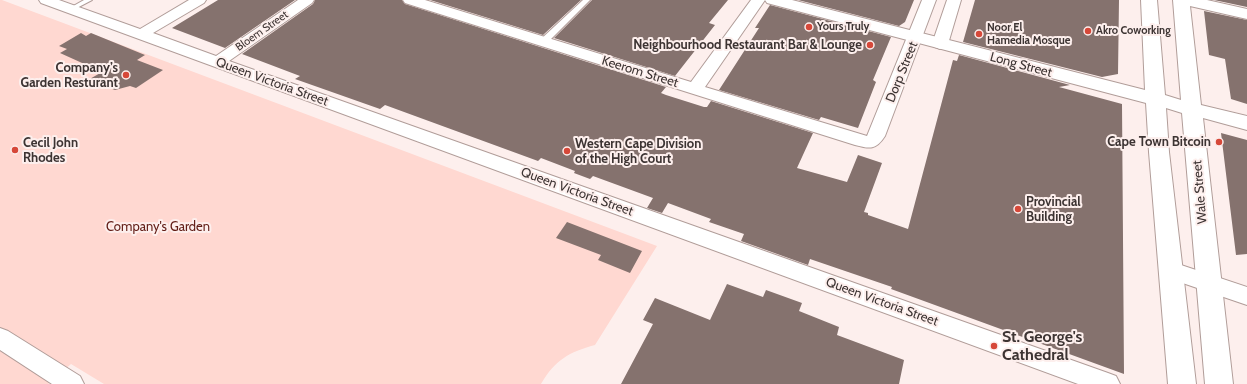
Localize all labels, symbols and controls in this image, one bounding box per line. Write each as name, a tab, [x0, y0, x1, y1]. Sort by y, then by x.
street label: Bloem Street	[233, 8, 291, 54]
place label: Yours Truly	[817, 20, 869, 34]
place label: Noor El Hamedia Mosque	[987, 21, 1070, 47]
marker: Yours Truly	[804, 22, 814, 32]
place label: Akro Coworking	[1096, 24, 1171, 38]
marker: Akro Coworking	[1083, 26, 1093, 36]
marker: Noor El Hamedia Mosque	[974, 29, 984, 39]
place label: Neighbourhood Restaurant Bar & Lounge	[633, 37, 862, 53]
street label: Dorp Street	[883, 39, 921, 105]
marker: Neighbourhood Restaurant Bar & Lounge	[865, 40, 875, 50]
street label: Long Street	[988, 49, 1054, 81]
street label: Keerom Street	[600, 53, 680, 91]
street label: Queen Victoria Street	[214, 54, 330, 110]
place label: Company’s Garden Resturant	[21, 60, 118, 91]
marker: Company’s Garden Resturant	[121, 70, 131, 80]
place label: Cape Town Bitcoin	[1107, 134, 1211, 150]
place label: Cecil John Rhodes	[23, 135, 78, 166]
place label: Western Cape Division of the High Court	[575, 136, 701, 167]
marker: Cape Town Bitcoin	[1214, 137, 1224, 147]
marker: Cecil John Rhodes	[10, 145, 20, 155]
marker: Western Cape Division of the High Court	[562, 146, 572, 156]
street label: Wale Street	[1189, 159, 1211, 225]
street label: Queen Victoria Street	[519, 164, 635, 220]
place label: Provincial Building	[1026, 194, 1081, 225]
marker: Provincial Building	[1013, 204, 1023, 214]
park label: Company's Garden	[106, 219, 210, 235]
street label: Queen Victoria Street	[824, 274, 940, 330]
place label: St. George's Cathedral	[1002, 327, 1082, 365]
marker: St. George's Cathedral	[989, 341, 999, 351]

